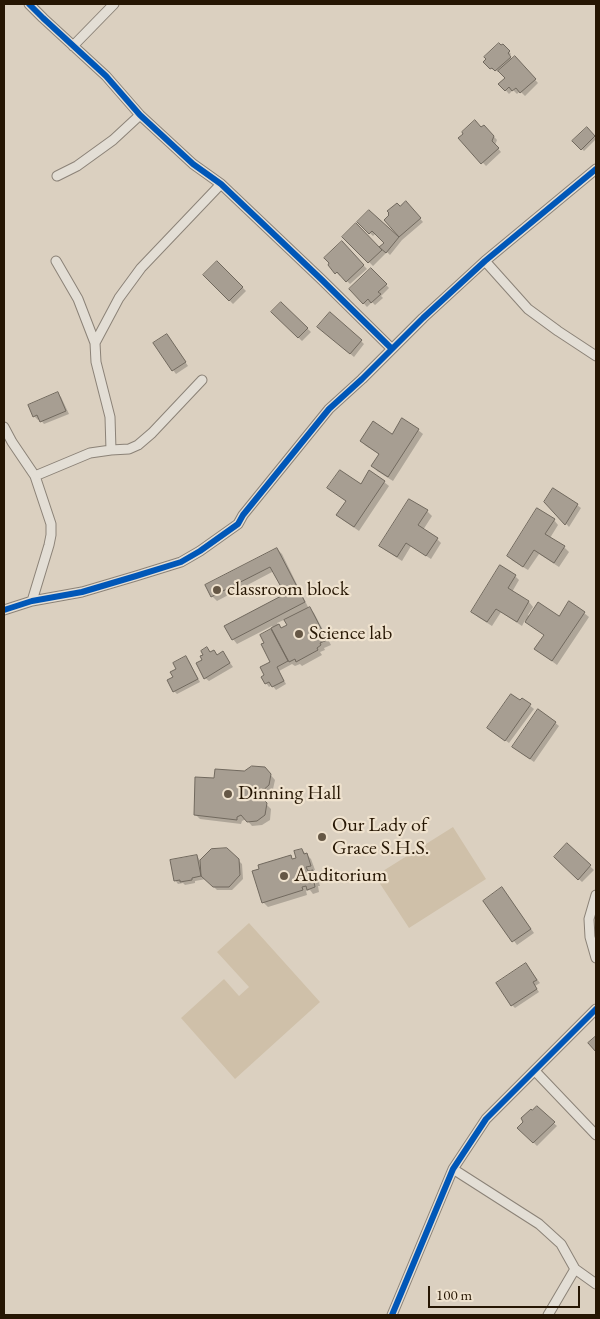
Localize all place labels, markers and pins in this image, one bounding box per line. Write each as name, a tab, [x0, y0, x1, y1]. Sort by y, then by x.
place label: classroom block	[227, 578, 349, 602]
marker: classroom block	[211, 584, 223, 596]
place label: Science lab	[309, 622, 392, 646]
marker: Science lab	[293, 628, 305, 640]
place label: Dinning Hall	[238, 782, 341, 806]
marker: Dinning Hall	[222, 788, 234, 800]
place label: Our Lady of Grace S.H.S.	[332, 814, 429, 861]
marker: Our Lady of Grace S.H.S.	[316, 831, 328, 843]
place label: Auditorium	[294, 864, 387, 888]
marker: Auditorium	[278, 870, 290, 882]

